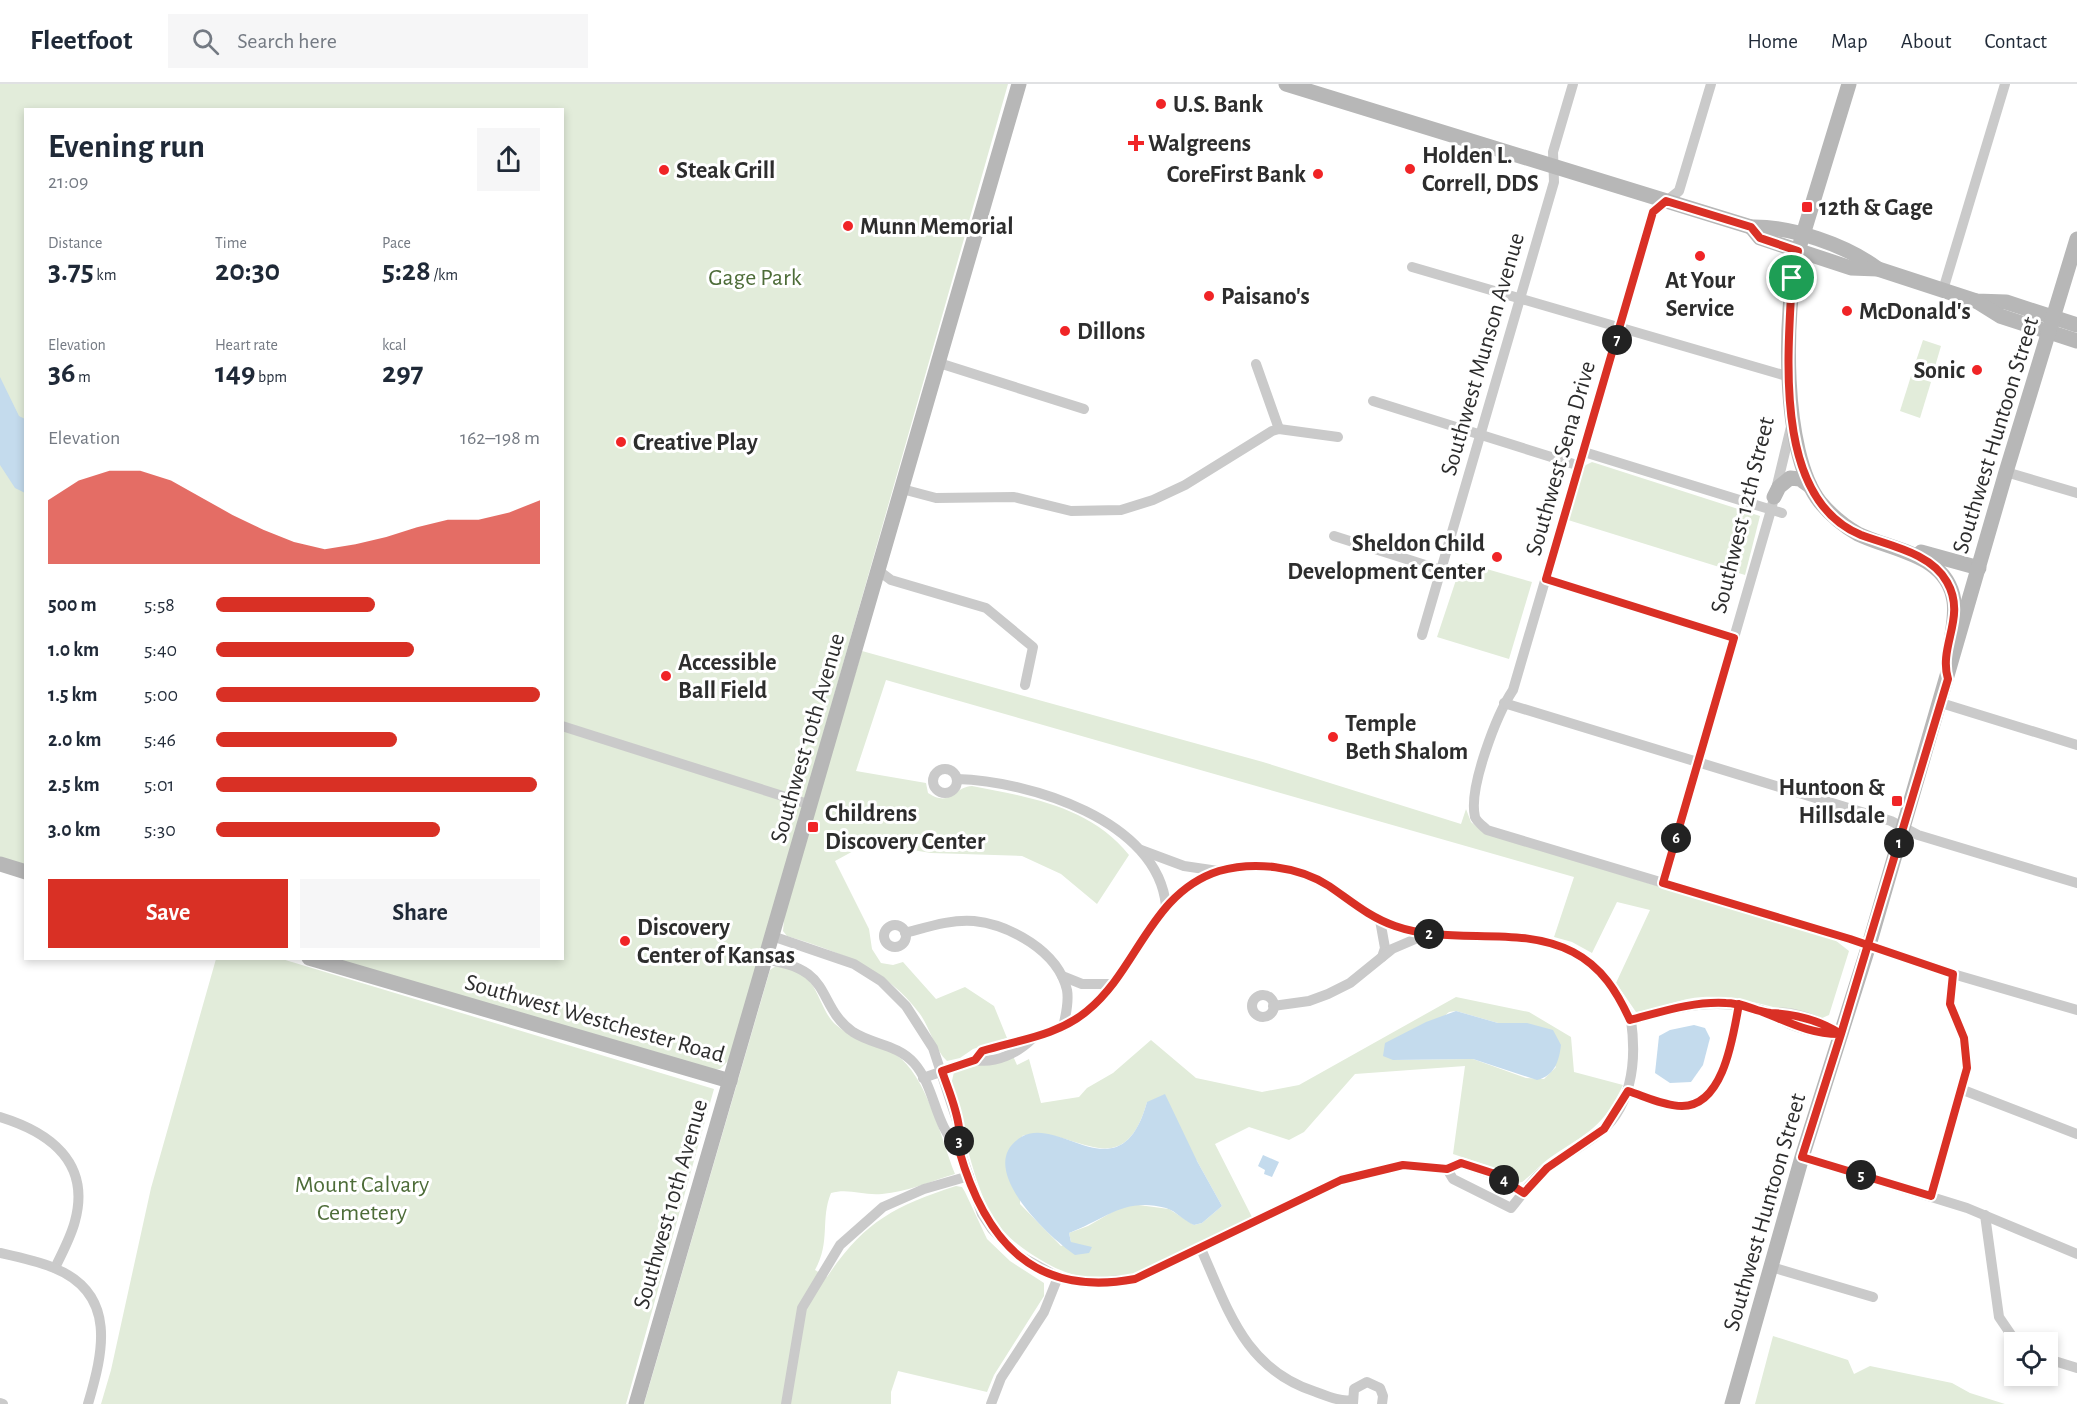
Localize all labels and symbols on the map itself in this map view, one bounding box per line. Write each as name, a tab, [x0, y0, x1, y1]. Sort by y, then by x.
place label: U.S. Bank	[1173, 93, 1263, 117]
marker: U.S. Bank	[1154, 97, 1168, 111]
place label: Walgreens	[1148, 132, 1251, 156]
marker: Walgreens	[1129, 136, 1143, 150]
place label: Holden L. Correll, DDS	[1422, 144, 1539, 196]
place label: Steak Grill	[676, 159, 775, 183]
marker: Holden L. Correll, DDS	[1403, 162, 1417, 176]
marker: Steak Grill	[657, 163, 671, 177]
place label: CoreFirst Bank	[1167, 163, 1306, 187]
marker: CoreFirst Bank	[1311, 167, 1325, 181]
place label: 12th & Gage	[1819, 196, 1933, 220]
marker: 12th & Gage	[1800, 200, 1814, 214]
place label: Munn Memorial	[860, 215, 1014, 239]
marker: Munn Memorial	[841, 219, 855, 233]
street label: Southwest Munson Avenue	[1437, 230, 1529, 478]
marker: At Your Service	[1693, 249, 1707, 263]
pin	[1766, 252, 1817, 303]
park label: Gage Park	[708, 266, 802, 290]
place label: At Your Service	[1665, 269, 1736, 321]
place label: Paisano's	[1221, 285, 1310, 309]
marker: Paisano's	[1202, 289, 1216, 303]
place label: McDonald's	[1859, 300, 1971, 324]
marker: McDonald's	[1840, 304, 1854, 318]
street label: Southwest Huntoon Street	[1949, 314, 2043, 556]
place label: Dillons	[1077, 320, 1145, 344]
marker: Dillons	[1058, 324, 1072, 338]
pin: 7	[1602, 325, 1632, 355]
street label: Southwest Sena Drive	[1522, 358, 1600, 558]
place label: Sonic	[1914, 359, 1965, 383]
marker: Sonic	[1970, 363, 1984, 377]
street label: Southwest 12th Street	[1707, 414, 1779, 616]
place label: Creative Play	[633, 431, 758, 455]
marker: Creative Play	[614, 435, 628, 449]
place label: Sheldon Child Development Center	[1287, 532, 1486, 584]
marker: Sheldon Child Development Center	[1490, 550, 1504, 564]
street label: Southwest 10th Avenue	[767, 631, 849, 846]
place label: Accessible Ball Field	[678, 651, 777, 703]
marker: Accessible Ball Field	[659, 669, 673, 683]
place label: Temple Beth Shalom	[1345, 712, 1468, 764]
marker: Temple Beth Shalom	[1326, 730, 1340, 744]
place label: Huntoon & Hillsdale	[1779, 776, 1885, 828]
marker: Huntoon & Hillsdale	[1890, 794, 1904, 808]
place label: Childrens Discovery Center	[825, 802, 986, 854]
marker: Childrens Discovery Center	[806, 820, 820, 834]
pin: 6	[1661, 823, 1691, 853]
pin: 1	[1884, 828, 1914, 858]
place label: Discovery Center of Kansas	[637, 916, 795, 968]
pin: 2	[1414, 919, 1444, 949]
marker: Discovery Center of Kansas	[618, 934, 632, 948]
street label: Southwest Westchester Road	[462, 970, 727, 1068]
street label: Southwest Huntoon Street	[1720, 1090, 1810, 1334]
street label: Southwest 10th Avenue	[630, 1097, 712, 1312]
pin: 3	[944, 1126, 974, 1156]
pin: 5	[1846, 1160, 1876, 1190]
pin: 4	[1489, 1165, 1519, 1195]
park label: Mount Calvary Cemetery	[295, 1173, 429, 1225]

